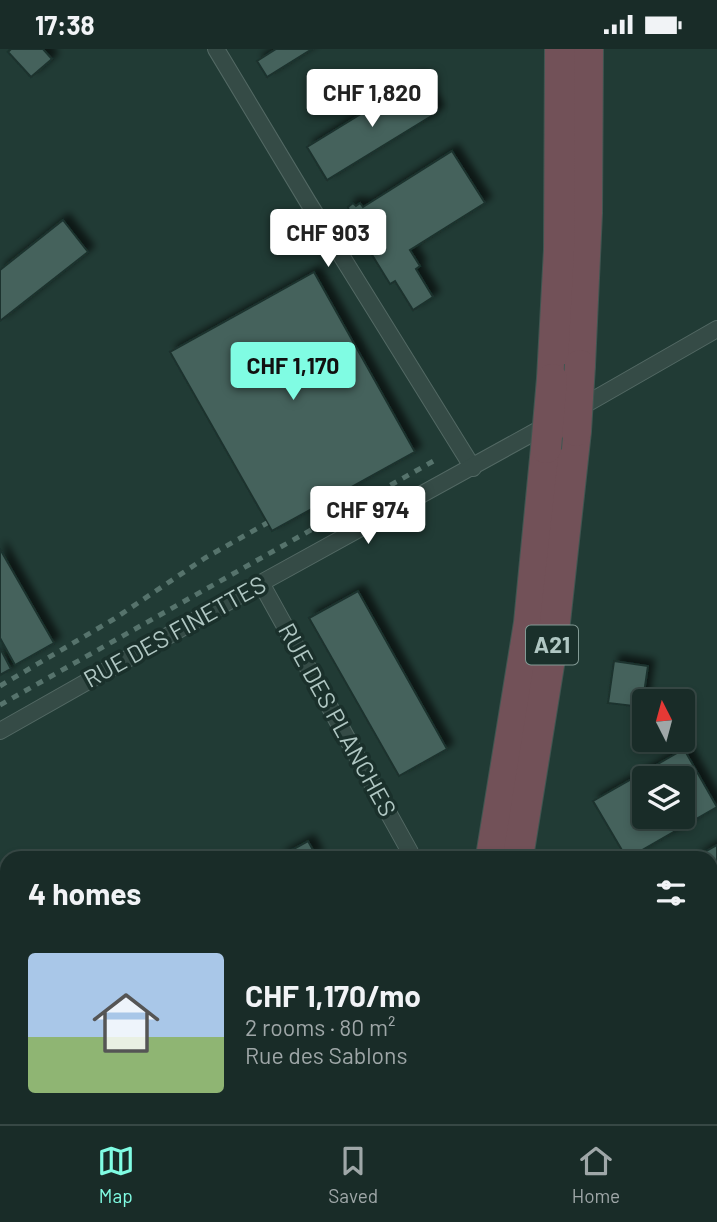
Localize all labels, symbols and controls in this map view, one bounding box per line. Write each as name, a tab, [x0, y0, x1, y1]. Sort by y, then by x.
text: 17:38	[35, 9, 95, 40]
pin: CHF 1,820	[292, 69, 452, 129]
text: CHF 1,820	[323, 78, 421, 106]
pin: CHF 903	[263, 209, 393, 269]
text: CHF 903	[286, 218, 370, 246]
pin: CHF 1,170	[213, 343, 373, 402]
text: CHF 1,170	[247, 351, 339, 379]
pin: CHF 974	[303, 487, 433, 546]
text: CHF 974	[326, 495, 410, 523]
street label: RUE DES FINETTES	[78, 569, 270, 693]
street label: RUE DES PLANCHES	[273, 618, 403, 821]
road number: A21	[526, 625, 578, 665]
north arrow	[632, 689, 695, 753]
map controls	[632, 689, 695, 829]
button: layers	[632, 766, 695, 829]
icon: filters	[652, 874, 690, 912]
text: 4 homes	[28, 875, 141, 911]
text: CHF 1,170/mo	[245, 977, 421, 1013]
icon: home	[84, 981, 168, 1065]
text: 2 rooms · 80 m²	[245, 1013, 395, 1041]
text: Rue des Sablons	[245, 1041, 408, 1069]
tab: Map	[97, 1142, 135, 1207]
tab: Saved	[328, 1142, 378, 1207]
tab: Home	[572, 1142, 620, 1207]

